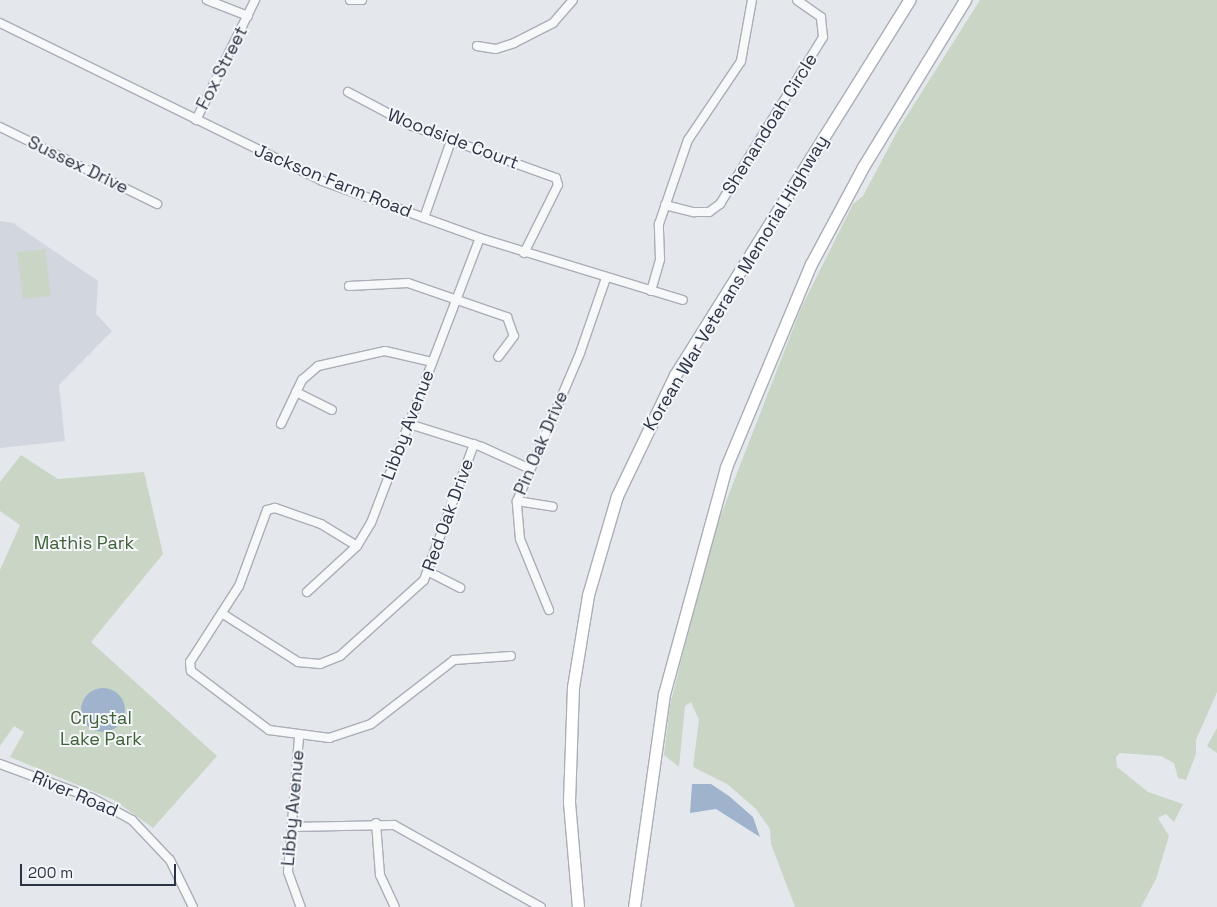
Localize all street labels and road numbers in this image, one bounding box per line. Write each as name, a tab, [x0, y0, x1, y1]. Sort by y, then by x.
street label: Fox Street	[192, 23, 252, 113]
street label: Shenandoah Circle	[718, 50, 822, 198]
street label: Woodside Court	[384, 104, 522, 174]
street label: Sussex Drive	[24, 131, 132, 199]
street label: Korean War Veterans Memorial Highway	[639, 131, 833, 435]
street label: Jackson Farm Road	[251, 140, 415, 222]
street label: Libby Avenue	[377, 367, 439, 483]
street label: Pin Oak Drive	[509, 388, 573, 498]
street label: Red Oak Drive	[418, 456, 478, 574]
street label: Libby Avenue	[277, 749, 309, 867]
street label: River Road	[29, 766, 121, 822]

